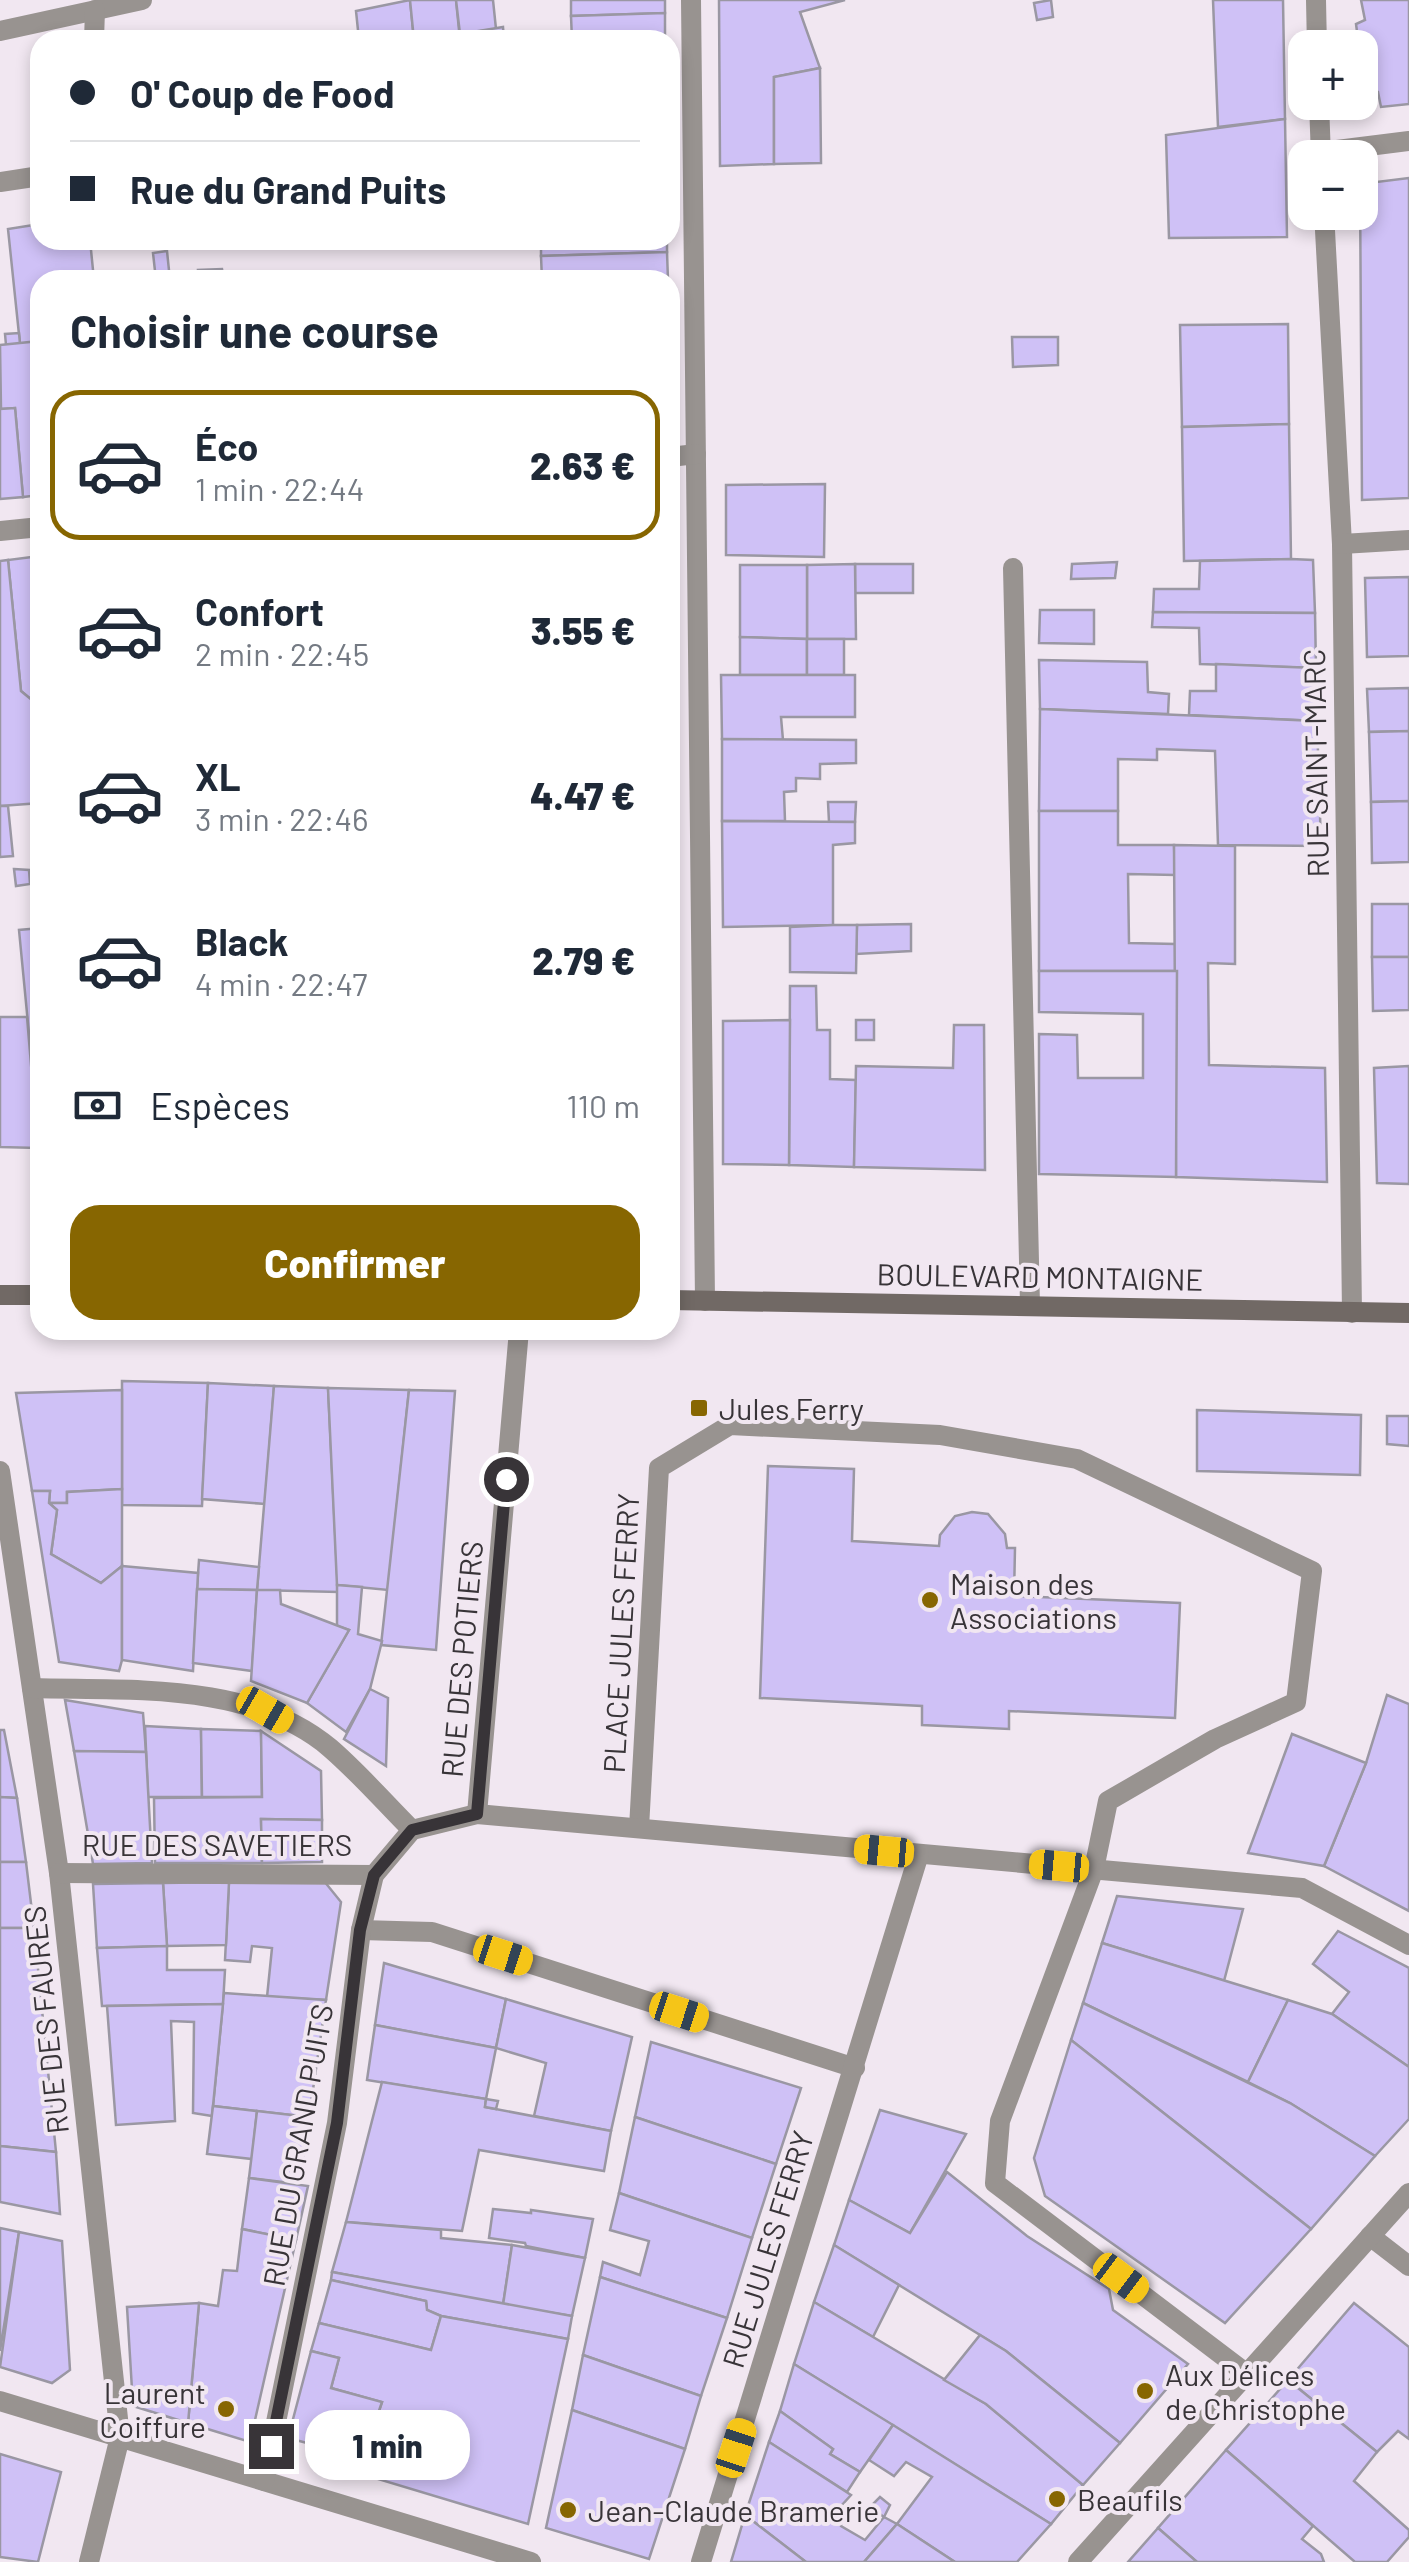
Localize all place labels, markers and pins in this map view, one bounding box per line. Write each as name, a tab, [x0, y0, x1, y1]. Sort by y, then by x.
place label: Jules Ferry	[719, 1390, 864, 1426]
marker: Jules Ferry	[688, 1397, 710, 1419]
place label: Maison des Associations	[950, 1565, 1117, 1635]
marker: Maison des Associations	[919, 1589, 941, 1611]
place label: Aux Délices de Christophe	[1165, 2356, 1346, 2426]
place label: Laurent Coiffure	[100, 2374, 206, 2444]
marker: Aux Délices de Christophe	[1134, 2380, 1156, 2402]
marker: Laurent Coiffure	[215, 2398, 237, 2420]
place label: Beaufils	[1077, 2481, 1183, 2517]
marker: Beaufils	[1046, 2488, 1068, 2510]
place label: Jean-Claude Bramerie	[588, 2492, 879, 2528]
marker: Jean-Claude Bramerie	[557, 2499, 579, 2521]

